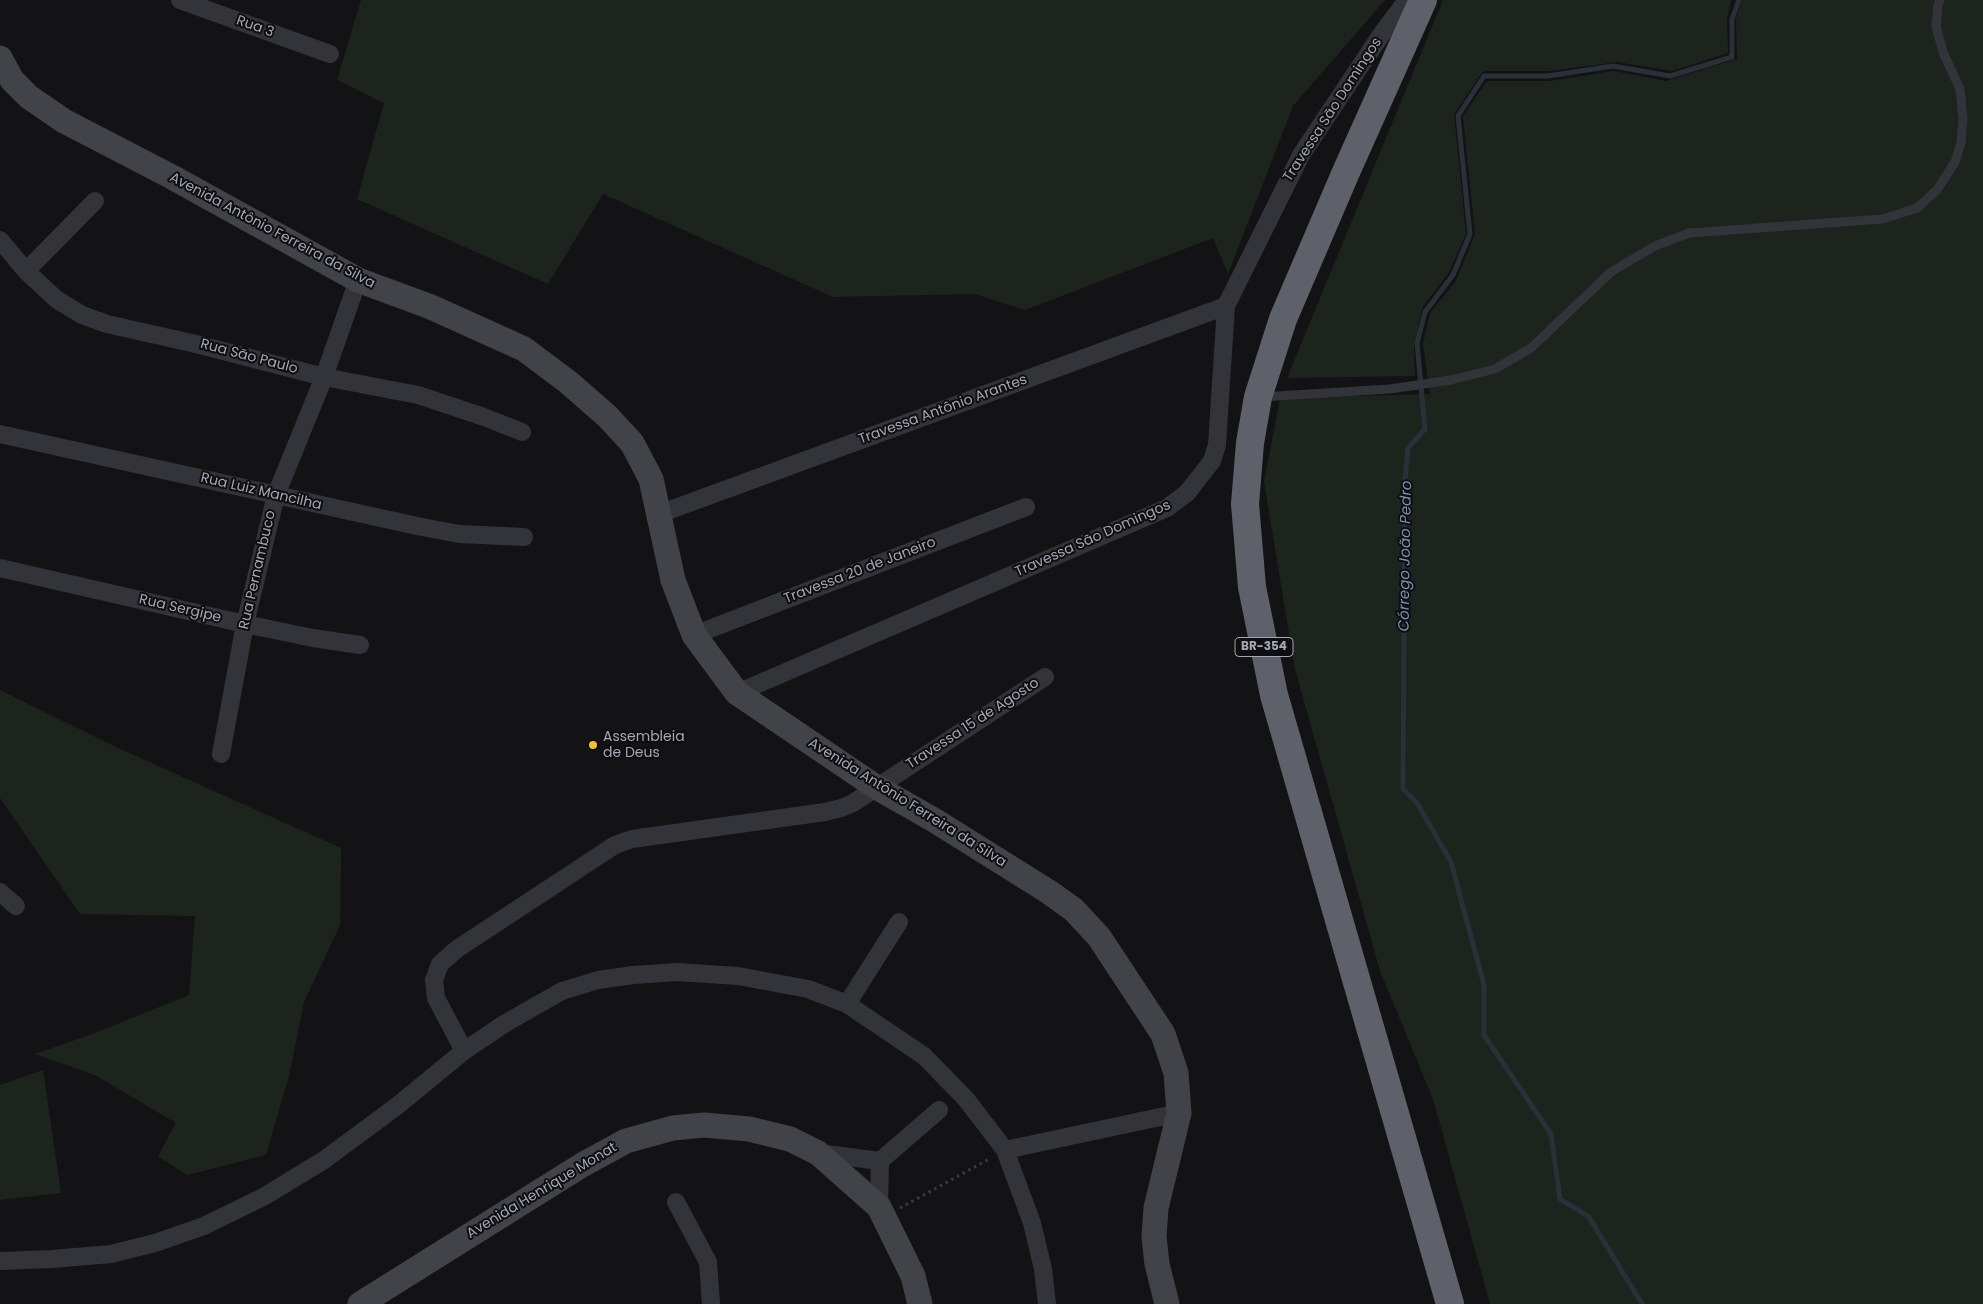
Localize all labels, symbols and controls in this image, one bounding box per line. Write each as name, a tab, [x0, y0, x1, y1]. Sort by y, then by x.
street label: Rua 3	[234, 12, 276, 42]
street label: Travessa São Domingos	[1280, 35, 1386, 185]
street label: Avenida Antônio Ferreira da Silva	[166, 169, 378, 293]
street label: Rua São Paulo	[199, 336, 299, 378]
street label: Travessa Antônio Arantes	[856, 372, 1030, 448]
street label: Rua Luiz Mancilha	[199, 470, 323, 514]
water label: Córrego João Pedro	[1396, 480, 1416, 632]
street label: Travessa São Domingos	[1013, 497, 1173, 581]
street label: Rua Pernambuco	[236, 509, 280, 631]
street label: Travessa 20 de Janeiro	[782, 534, 938, 608]
street label: Rua Sergipe	[137, 591, 223, 627]
road number: BR-354	[1235, 638, 1293, 656]
street label: Travessa 15 de Agosto	[904, 675, 1042, 773]
place label: Assembleia de Deus	[603, 729, 685, 762]
street label: Avenida Antônio Ferreira da Silva	[805, 735, 1009, 871]
marker: Assembleia de Deus	[587, 739, 599, 751]
street label: Avenida Henrique Monat	[464, 1139, 620, 1243]

